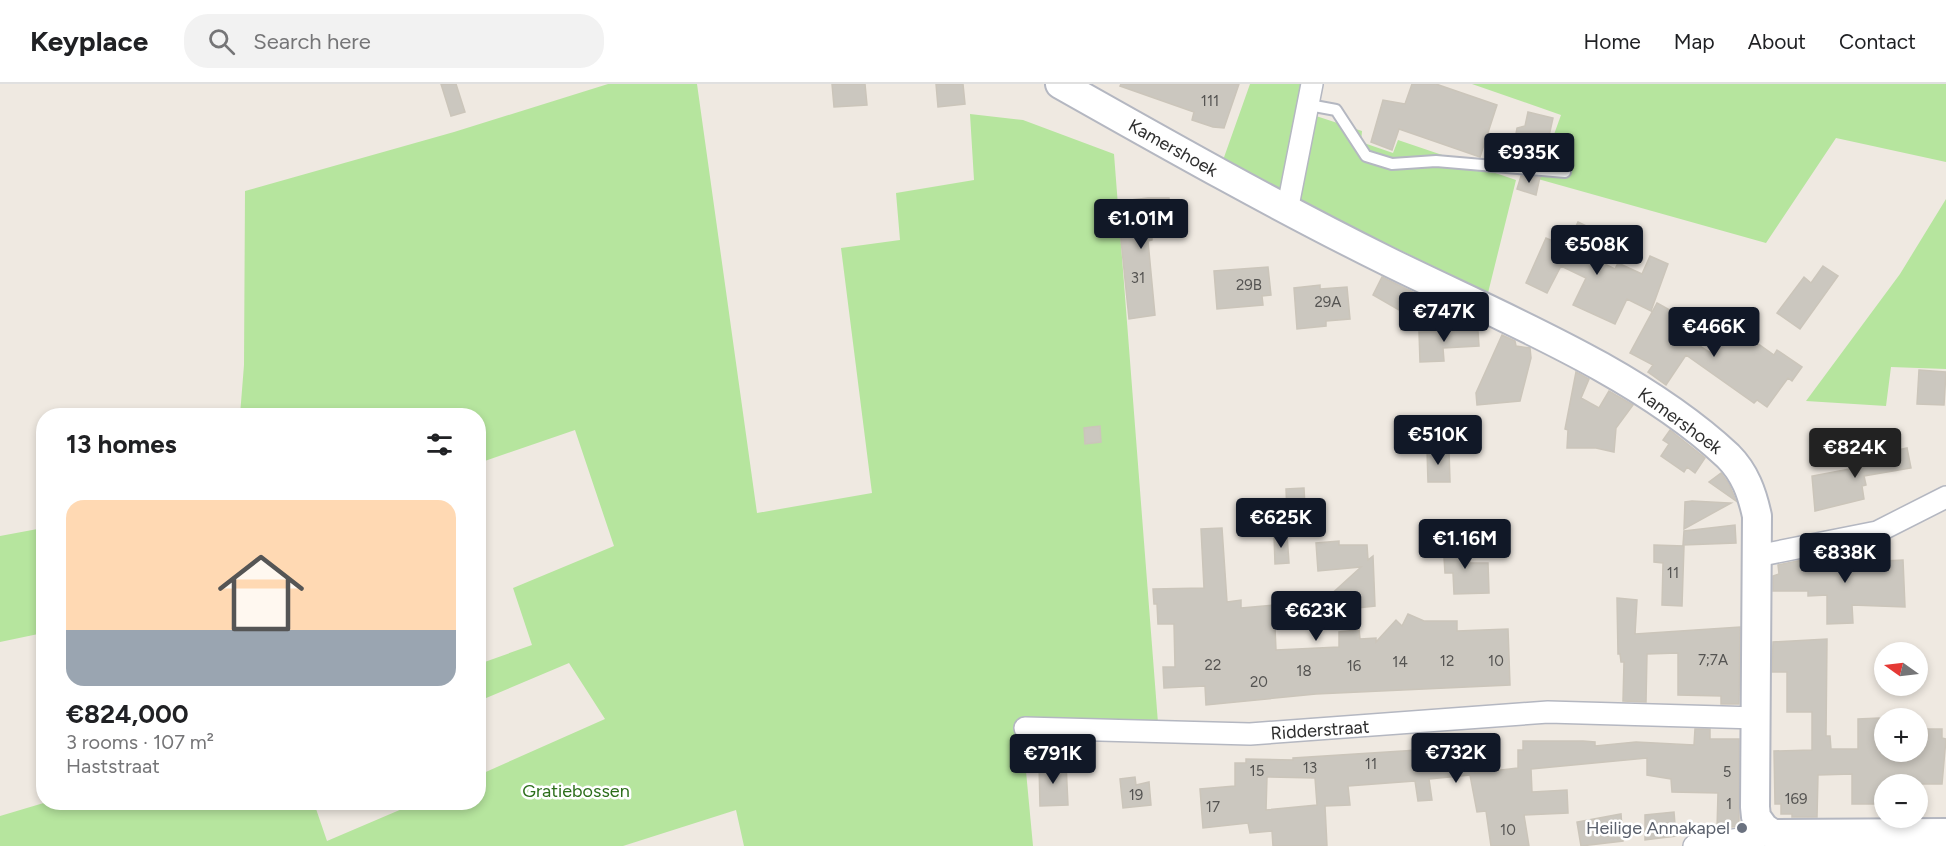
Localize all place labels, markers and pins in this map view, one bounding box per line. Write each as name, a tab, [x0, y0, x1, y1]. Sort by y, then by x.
pin: €935K	[1487, 133, 1571, 184]
pin: €1.01M	[1092, 199, 1190, 250]
pin: €508K	[1555, 225, 1639, 276]
pin: €747K	[1402, 292, 1486, 343]
pin: €466K	[1672, 307, 1756, 358]
pin: €510K	[1396, 415, 1480, 466]
pin: €824K	[1813, 428, 1897, 479]
pin: €625K	[1239, 498, 1323, 549]
pin: €1.16M	[1416, 519, 1514, 570]
pin: €838K	[1803, 533, 1887, 584]
pin: €623K	[1274, 591, 1358, 642]
pin: €732K	[1414, 733, 1498, 784]
pin: €791K	[1011, 734, 1095, 785]
place label: Heilige Annakapel	[1586, 817, 1730, 839]
marker: Heilige Annakapel	[1735, 821, 1749, 835]

